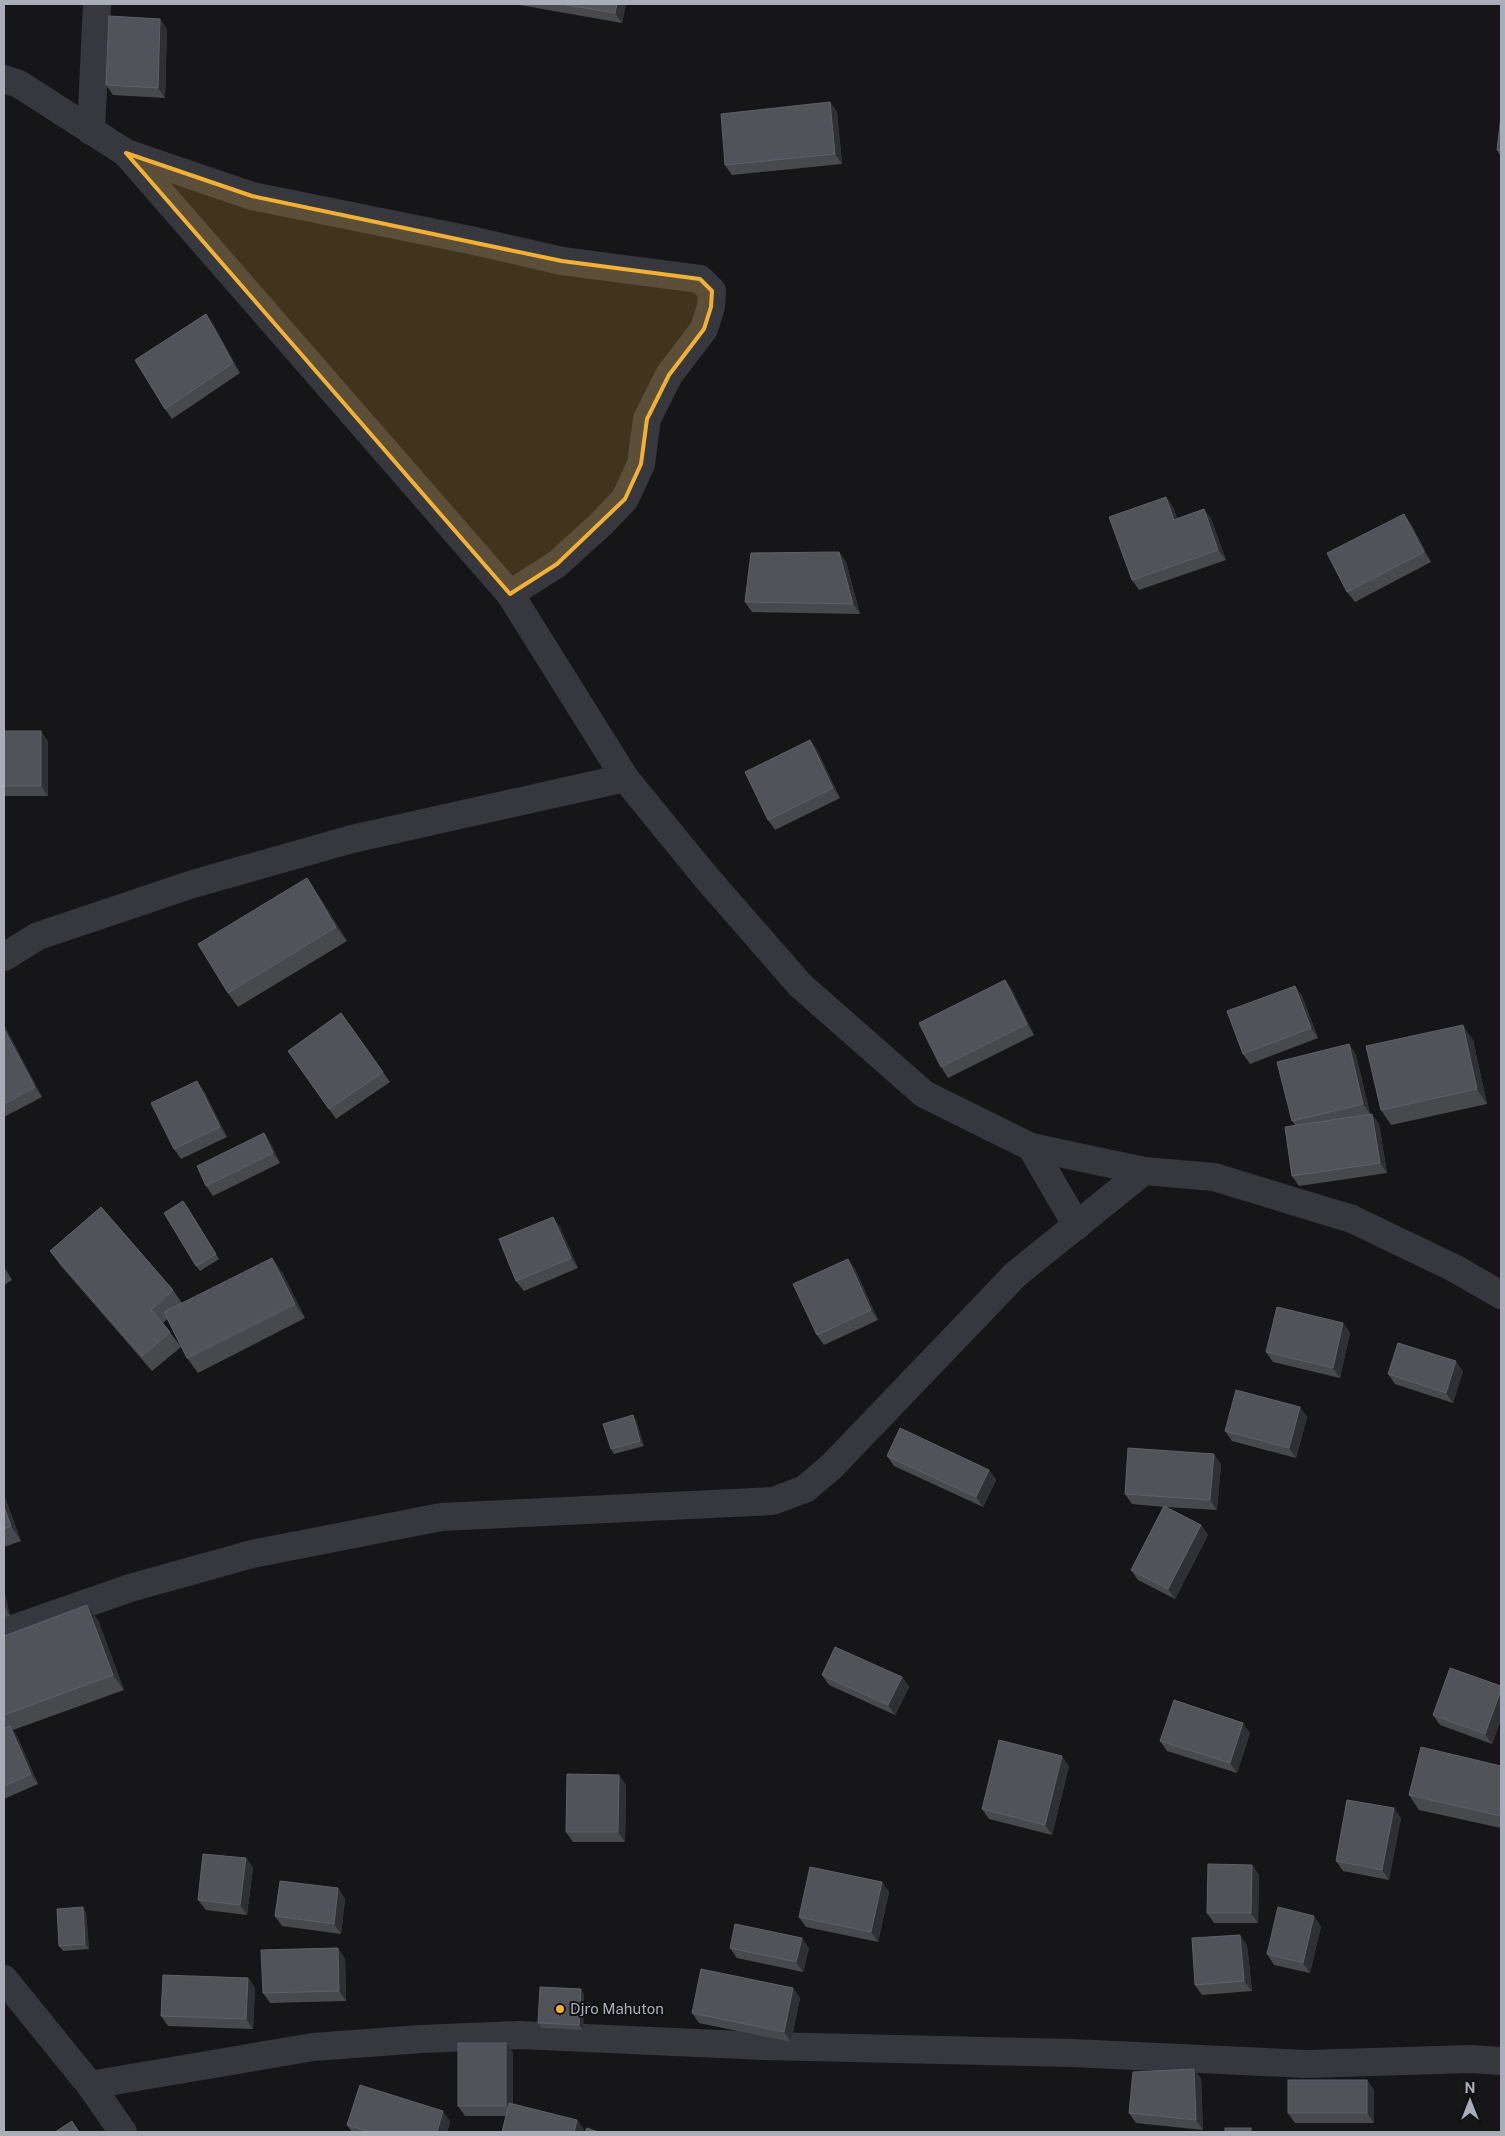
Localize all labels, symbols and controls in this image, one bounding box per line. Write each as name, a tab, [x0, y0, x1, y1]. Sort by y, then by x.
place label: Djro Mahuton	[570, 2000, 664, 2017]
marker: Djro Mahuton	[554, 2003, 566, 2015]
north arrow	[1445, 2076, 1495, 2126]
text: N	[1465, 2080, 1475, 2096]

